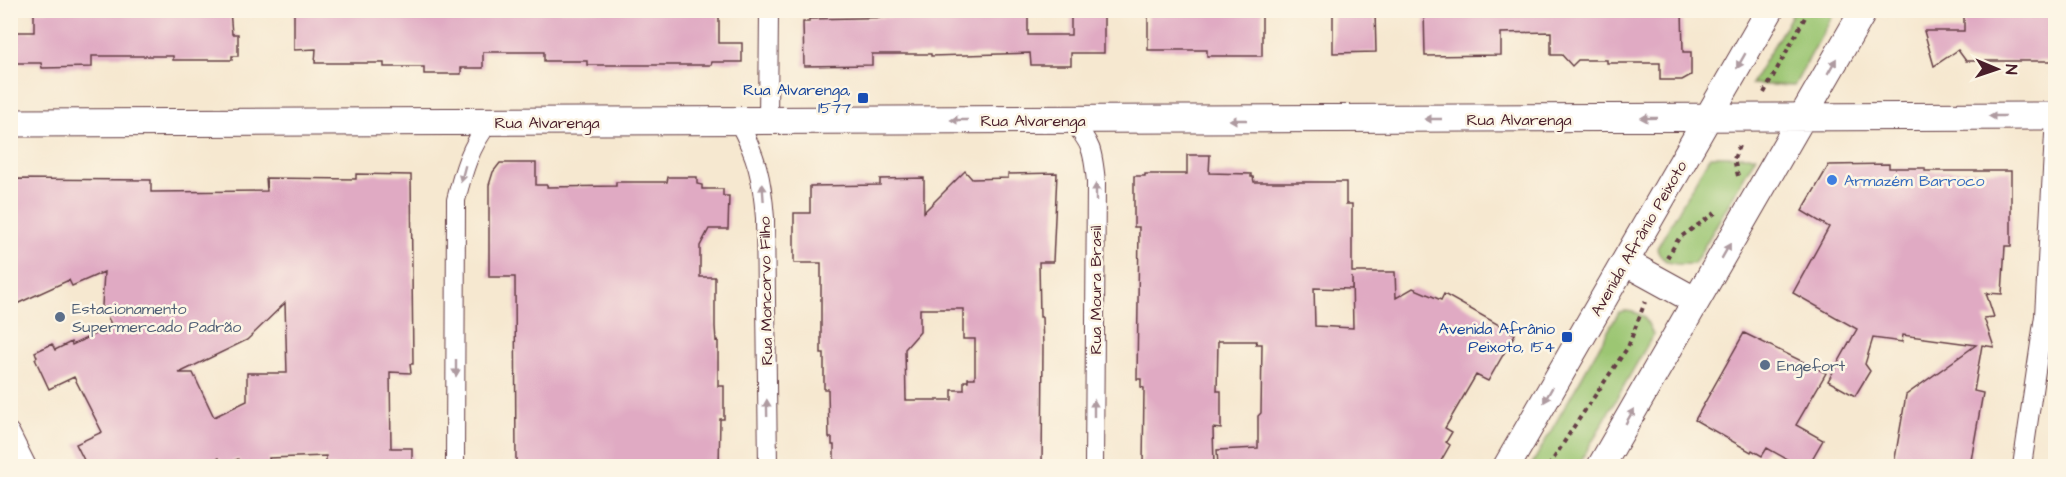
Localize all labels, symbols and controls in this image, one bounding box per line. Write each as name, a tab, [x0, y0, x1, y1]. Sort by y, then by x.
north arrow	[1967, 39, 2027, 99]
one-way arrow	[1735, 53, 1746, 69]
one-way arrow	[1827, 57, 1837, 74]
text: N	[2000, 64, 2022, 75]
place label: Rua Alvarenga, 1577	[743, 79, 851, 119]
marker: Rua Alvarenga, 1577	[856, 91, 870, 105]
street label: Rua Alvarenga	[1466, 109, 1572, 132]
street label: Rua Alvarenga	[980, 110, 1086, 133]
one-way arrow	[1988, 111, 2007, 121]
street label: Rua Alvarenga	[494, 112, 600, 135]
one-way arrow	[1640, 113, 1659, 123]
one-way arrow	[1424, 114, 1443, 124]
one-way arrow	[950, 115, 969, 125]
one-way arrow	[1229, 115, 1248, 125]
street label: Avenida Afrânio Peixoto	[1585, 157, 1692, 320]
one-way arrow	[458, 165, 467, 183]
place label: Armazém Barroco	[1844, 170, 1984, 192]
marker: Armazém Barroco	[1825, 173, 1839, 187]
one-way arrow	[758, 183, 768, 202]
one-way arrow	[1091, 183, 1101, 202]
street label: Rua Moncorvo Filho	[754, 216, 778, 366]
street label: Rua Moura Brasil	[1085, 225, 1107, 355]
one-way arrow	[1720, 243, 1731, 259]
place label: Estacionamento Supermercado Padrão	[72, 298, 241, 338]
marker: Estacionamento Supermercado Padrão	[53, 310, 67, 324]
place label: Avenida Afrânio Peixoto, 154	[1438, 318, 1555, 358]
marker: Avenida Afrânio Peixoto, 154	[1560, 330, 1574, 344]
place label: Engefort	[1777, 355, 1846, 378]
marker: Engefort	[1758, 358, 1772, 372]
one-way arrow	[451, 359, 461, 378]
one-way arrow	[1543, 387, 1553, 404]
one-way arrow	[762, 399, 772, 418]
one-way arrow	[1089, 399, 1099, 418]
one-way arrow	[1625, 408, 1636, 424]

